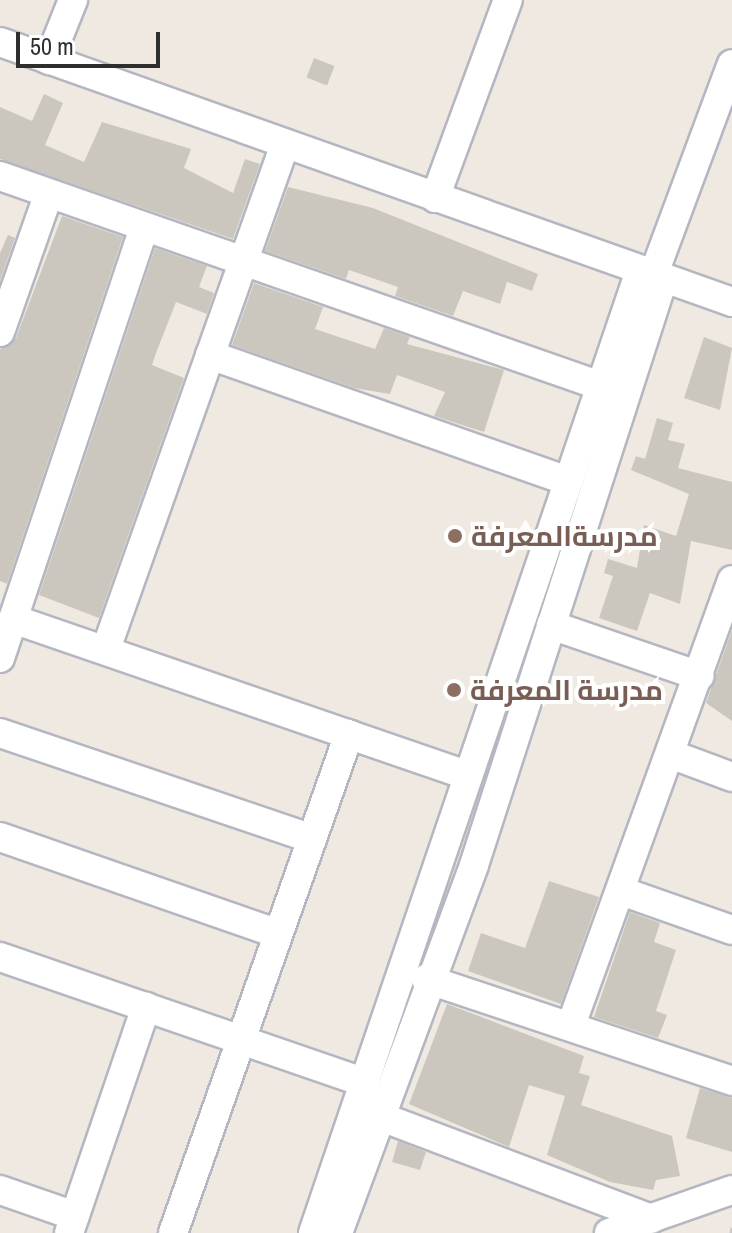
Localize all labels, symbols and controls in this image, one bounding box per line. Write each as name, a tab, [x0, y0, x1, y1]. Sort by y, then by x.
scale bar	[20, 16, 164, 66]
text: 50 m	[30, 30, 74, 62]
place label: مدرسةالمعرفة	[471, 519, 658, 553]
marker: مدرسةالمعرفة	[446, 527, 464, 545]
place label: مدرسة المعرفة	[470, 673, 663, 707]
marker: مدرسة المعرفة	[445, 681, 463, 699]

